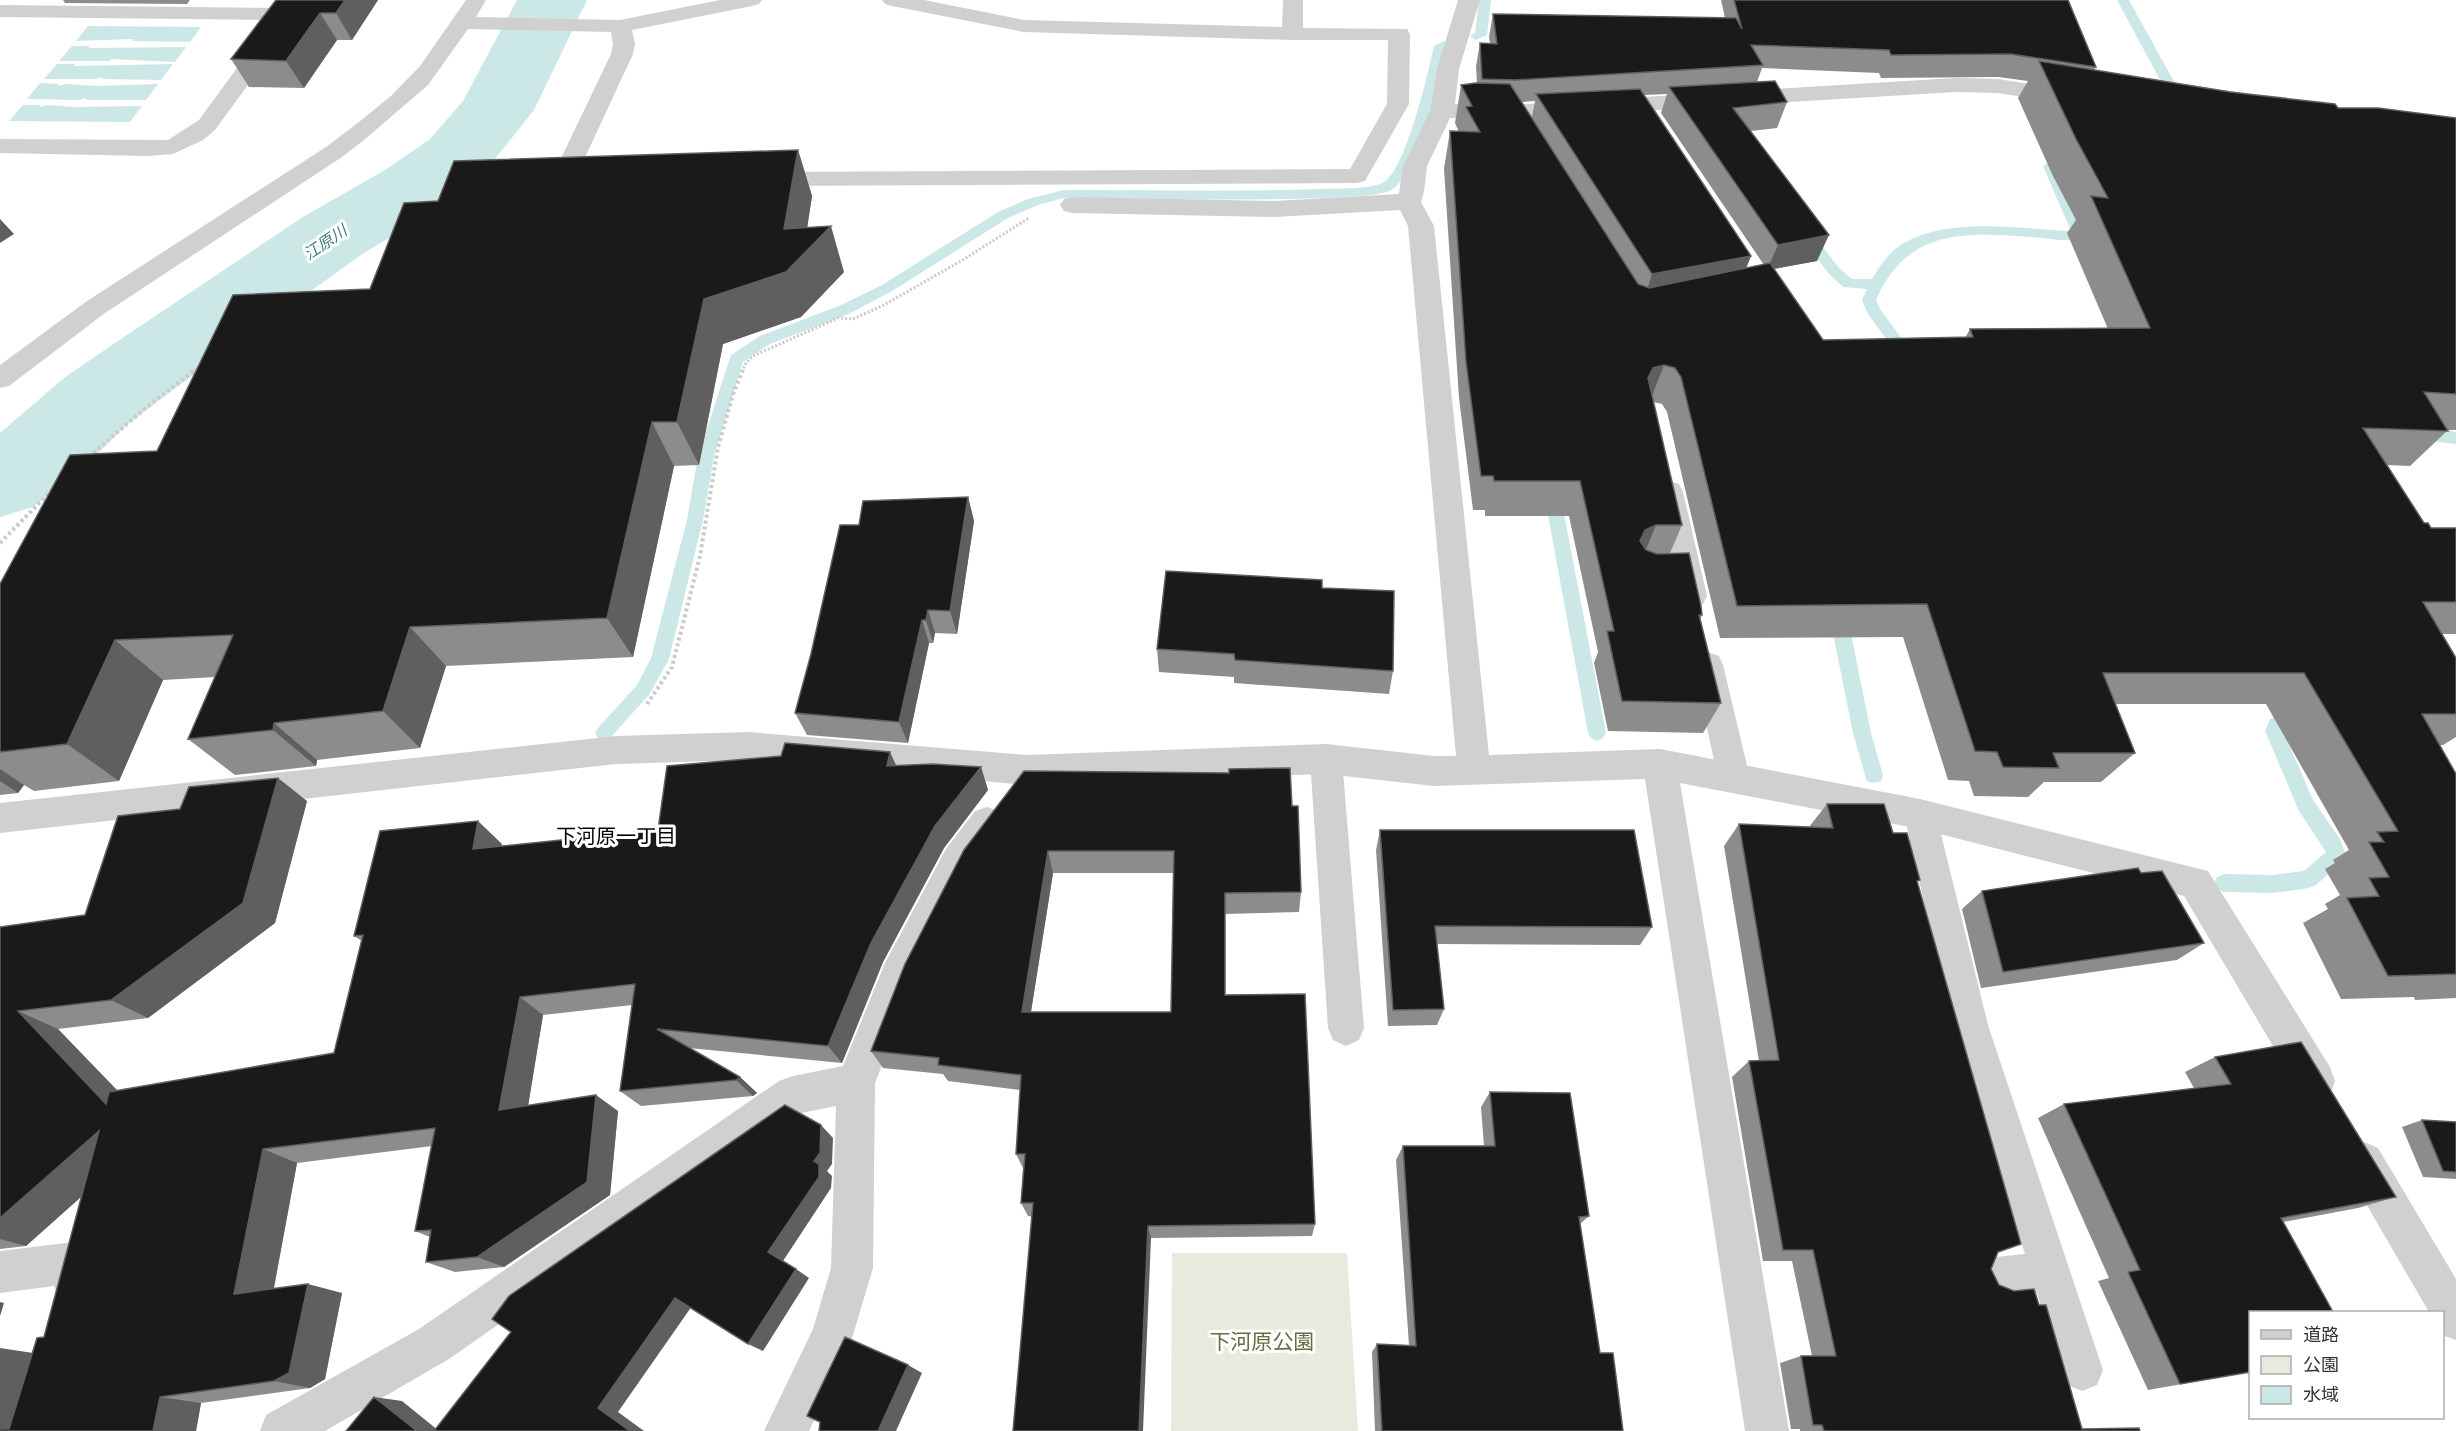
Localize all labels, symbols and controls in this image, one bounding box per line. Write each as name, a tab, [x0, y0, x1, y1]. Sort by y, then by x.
water label: 江原川	[300, 219, 352, 263]
district label: 下河原一丁目	[556, 823, 676, 847]
legend	[2249, 1311, 2444, 1419]
text: 道路	[2303, 1323, 2339, 1345]
park label: 下河原公園	[1210, 1328, 1315, 1353]
text: 公園	[2303, 1353, 2339, 1375]
text: 水域	[2303, 1383, 2339, 1405]

